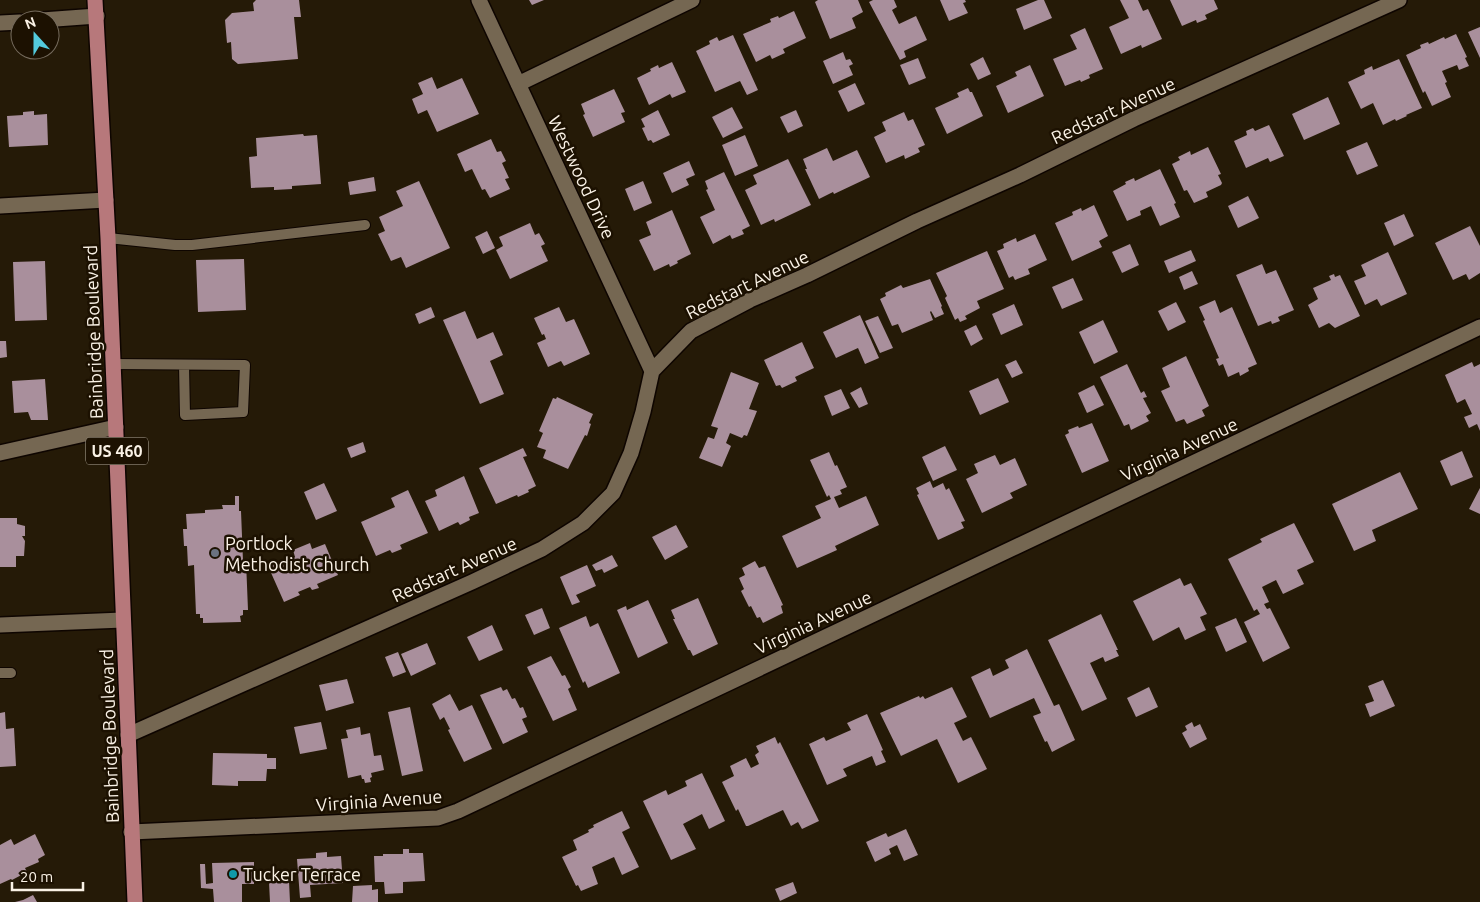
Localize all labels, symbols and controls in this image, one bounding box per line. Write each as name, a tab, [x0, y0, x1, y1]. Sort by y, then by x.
north arrow	[10, 10, 60, 60]
text: N	[23, 14, 38, 32]
street label: Redstart Avenue	[1048, 73, 1178, 147]
street label: Westwood Drive	[545, 112, 619, 242]
street label: Bainbridge Boulevard	[80, 245, 106, 419]
street label: Redstart Avenue	[682, 246, 812, 322]
street label: Virginia Avenue	[1117, 413, 1241, 485]
road number: US 460	[86, 438, 148, 464]
place label: Portlock Methodist Church	[225, 533, 369, 574]
street label: Redstart Avenue	[389, 533, 519, 605]
marker: Portlock Methodist Church	[209, 547, 221, 559]
street label: Virginia Avenue	[751, 586, 875, 658]
street label: Bainbridge Boulevard	[96, 649, 122, 823]
street label: Virginia Avenue	[315, 786, 443, 814]
scale bar	[12, 860, 84, 892]
place label: Tucker Terrace	[243, 864, 361, 884]
text: 20 m	[20, 868, 53, 885]
marker: Tucker Terrace	[227, 868, 239, 880]

